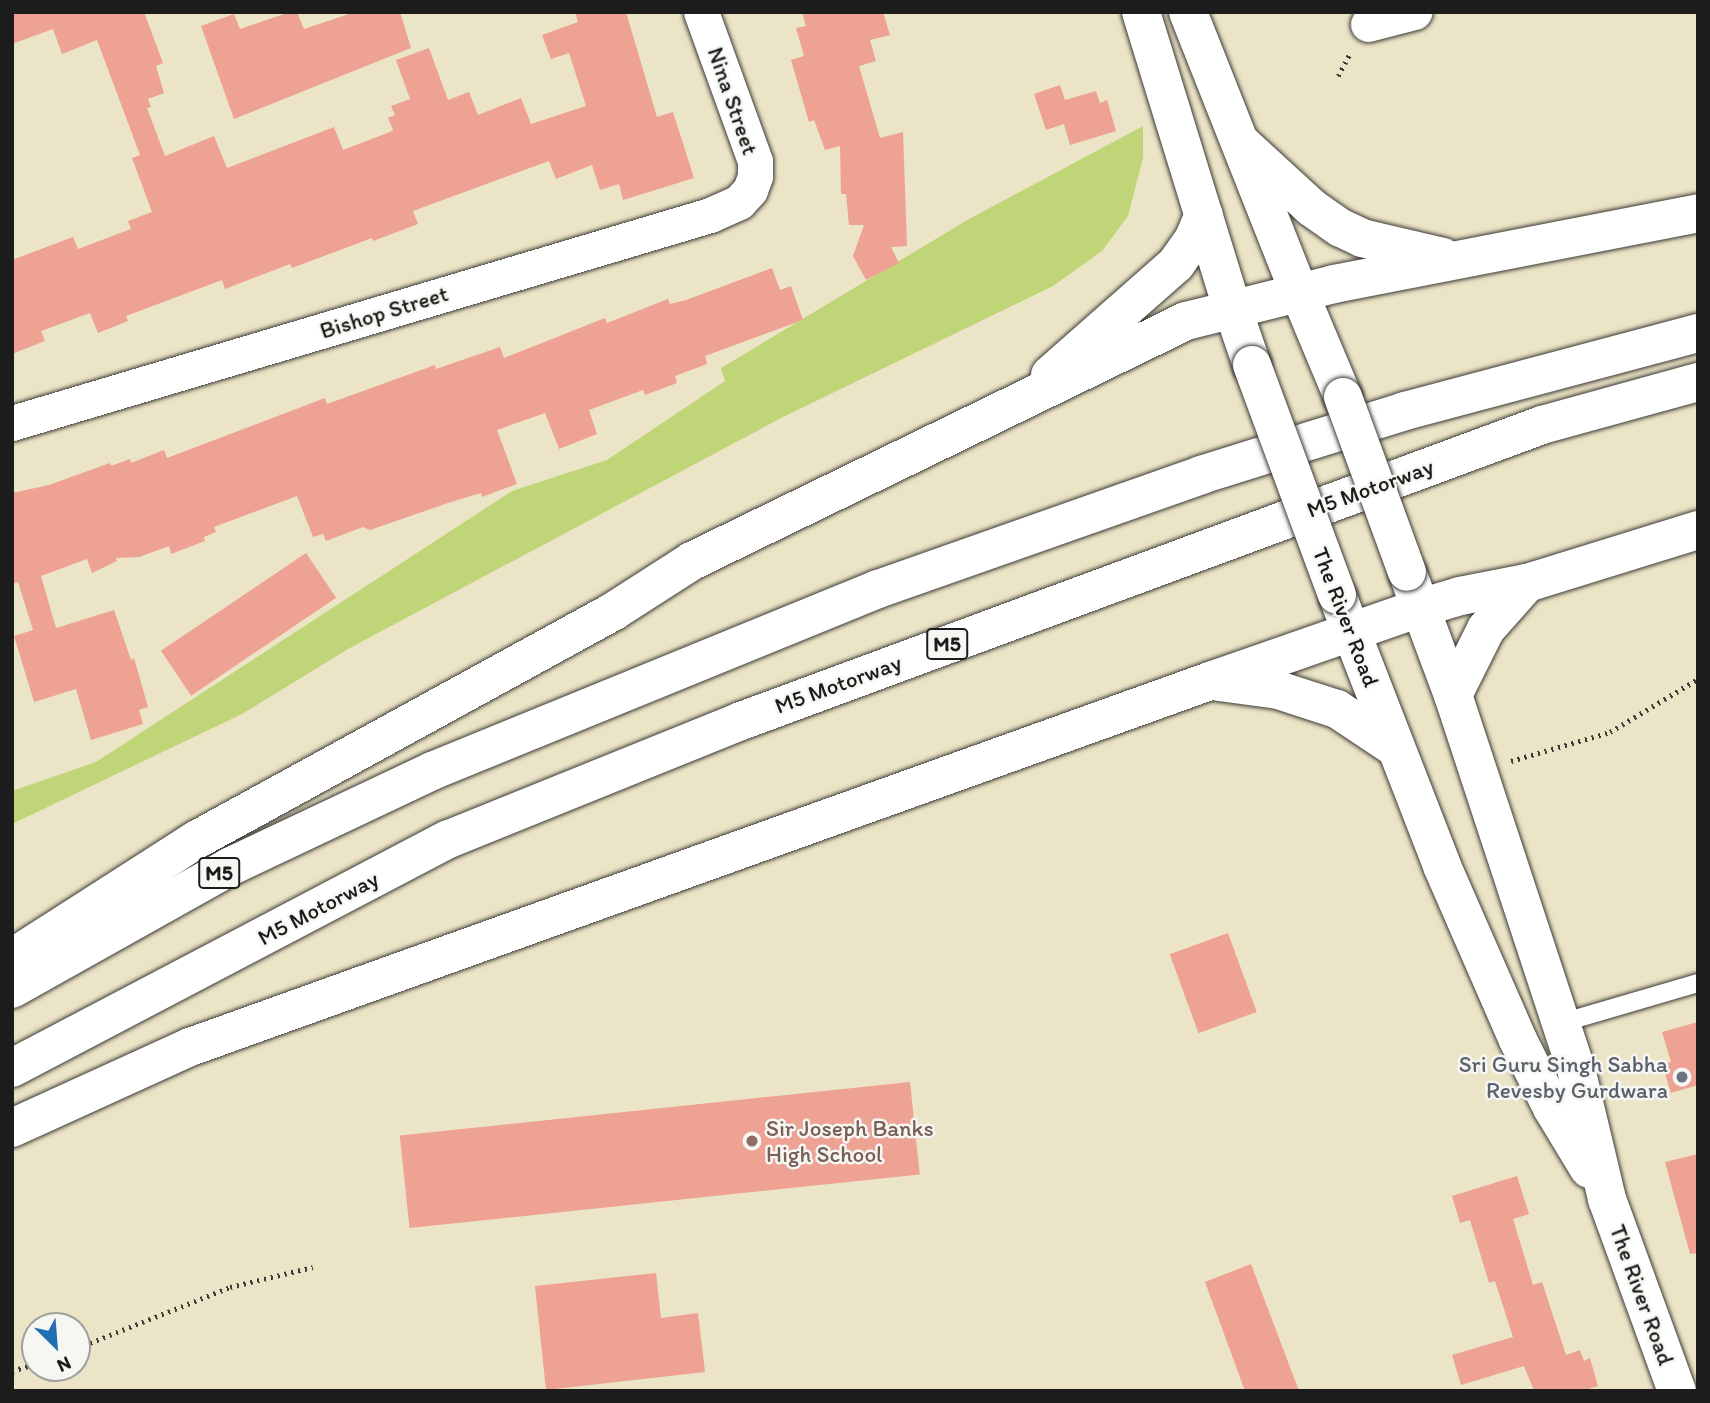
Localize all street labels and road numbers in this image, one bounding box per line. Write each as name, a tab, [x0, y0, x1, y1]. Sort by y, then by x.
street label: Nina Street	[702, 44, 764, 158]
street label: Bishop Street	[317, 279, 451, 345]
street label: M5 Motorway	[1303, 452, 1437, 524]
street label: The River Road	[1307, 544, 1385, 690]
road number: M5	[926, 626, 968, 662]
street label: M5 Motorway	[771, 648, 905, 720]
road number: M5	[198, 856, 240, 890]
street label: M5 Motorway	[253, 865, 383, 951]
street label: The River Road	[1604, 1222, 1680, 1368]

